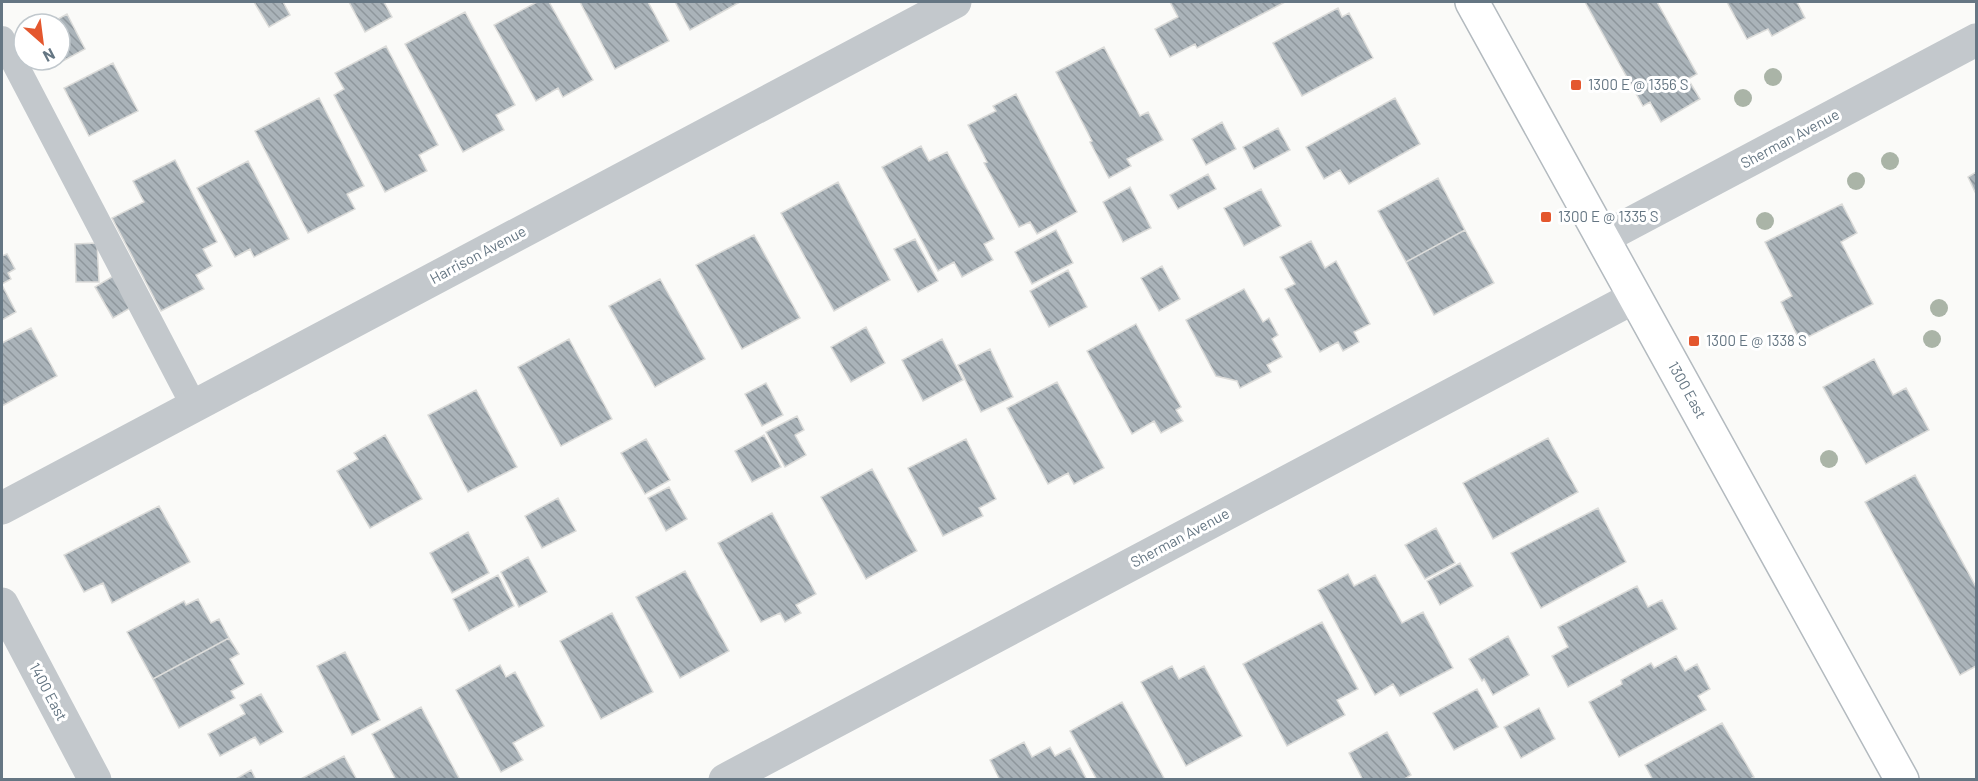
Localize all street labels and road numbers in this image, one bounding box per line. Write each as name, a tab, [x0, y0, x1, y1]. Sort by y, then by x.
street label: Sherman Avenue	[1737, 105, 1842, 172]
street label: Harrison Avenue	[426, 221, 529, 287]
street label: 1300 East	[1665, 358, 1711, 421]
street label: Sherman Avenue	[1127, 504, 1232, 571]
street label: 1400 East	[26, 660, 72, 724]

